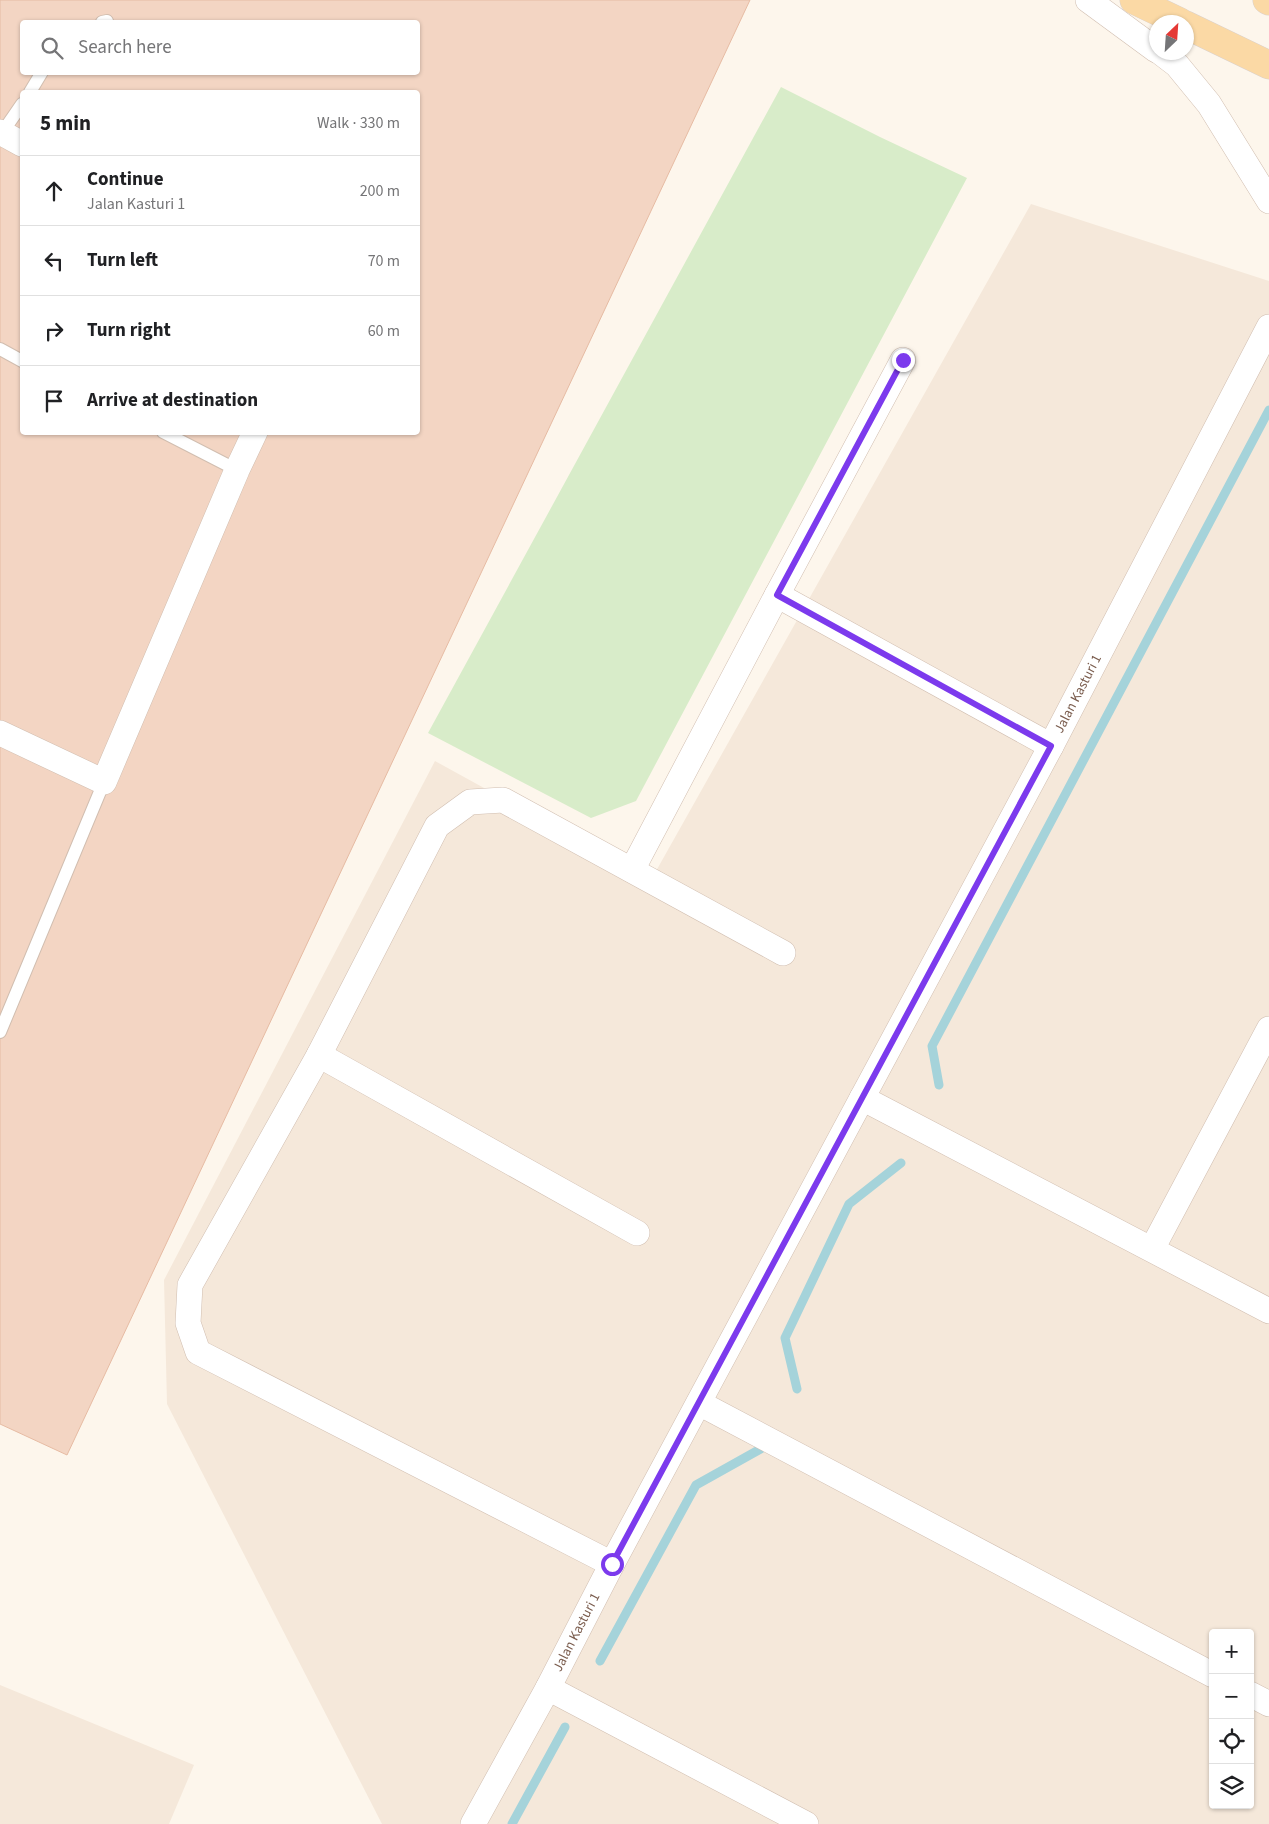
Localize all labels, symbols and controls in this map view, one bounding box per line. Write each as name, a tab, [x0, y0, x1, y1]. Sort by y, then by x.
north arrow	[1149, 15, 1194, 60]
search box	[20, 20, 420, 75]
icon: search	[38, 34, 66, 62]
text: Search here	[78, 34, 172, 61]
text: 5 min	[40, 108, 91, 138]
text: Walk · 330 m	[317, 112, 400, 134]
text: Continue	[87, 166, 164, 193]
icon: ahead	[40, 177, 68, 205]
text: 200 m	[360, 180, 400, 202]
text: Jalan Kasturi 1	[87, 193, 185, 215]
icon: left	[40, 247, 68, 275]
text: Turn left	[87, 247, 158, 274]
text: 70 m	[368, 250, 400, 272]
icon: right	[40, 317, 68, 345]
text: Turn right	[87, 317, 171, 344]
text: 60 m	[368, 320, 400, 342]
route end	[892, 349, 915, 372]
icon: arrive	[40, 387, 68, 415]
text: Arrive at destination	[87, 387, 258, 414]
street label: Jalan Kasturi 1	[1049, 651, 1107, 737]
route start	[601, 1553, 624, 1576]
street label: Jalan Kasturi 1	[548, 1589, 605, 1675]
map controls	[1209, 1629, 1254, 1809]
button: +	[1209, 1629, 1254, 1674]
button: −	[1209, 1674, 1254, 1719]
button: locate	[1209, 1719, 1254, 1764]
button: layers	[1209, 1764, 1254, 1809]

